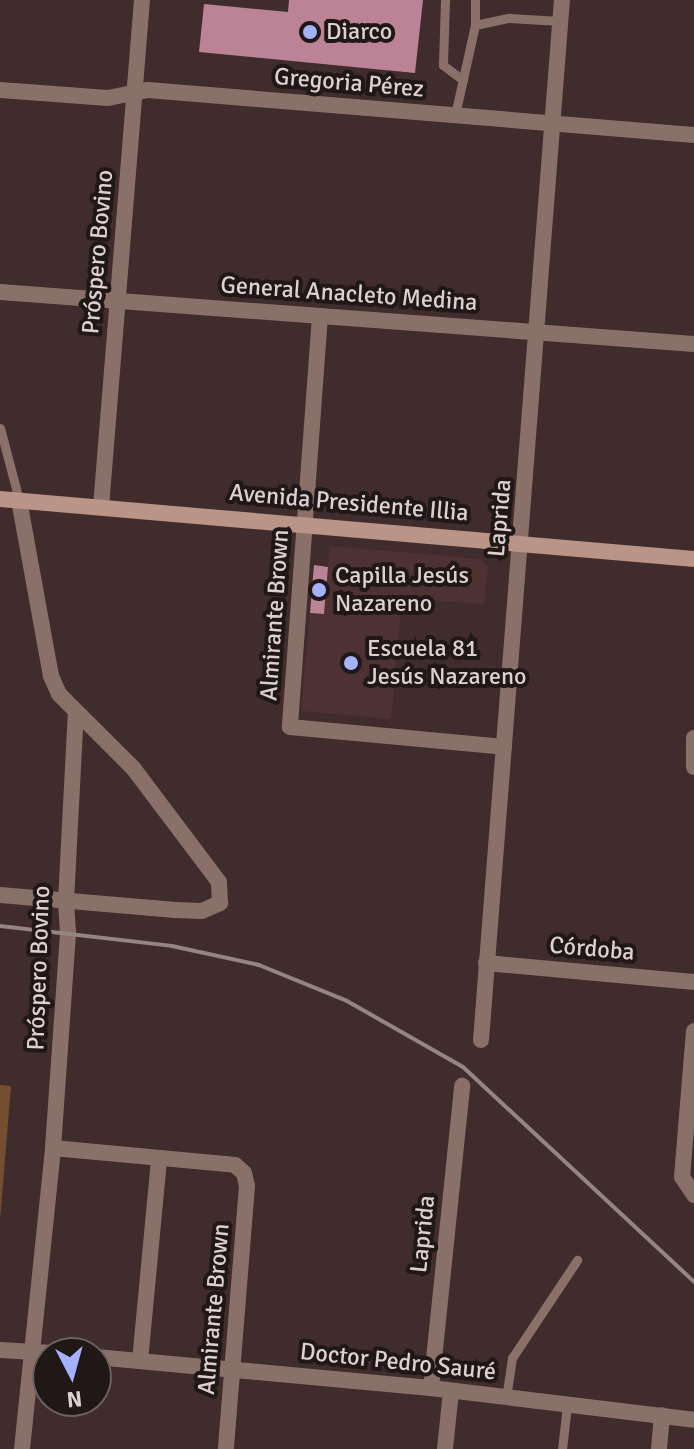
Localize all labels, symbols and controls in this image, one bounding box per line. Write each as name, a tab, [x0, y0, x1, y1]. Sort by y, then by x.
place label: Diarco	[326, 18, 392, 46]
marker: Diarco	[301, 23, 319, 41]
street label: Gregoria Pérez	[273, 62, 425, 104]
street label: Próspero Bovino	[76, 169, 120, 335]
street label: General Anacleto Medina	[220, 271, 478, 317]
street label: Avenida Presidente Illia	[228, 478, 470, 528]
street label: Laprida	[482, 478, 518, 558]
street label: Almirante Brown	[255, 528, 295, 702]
place label: Capilla Jesús Nazareno	[335, 562, 469, 618]
marker: Capilla Jesús Nazareno	[310, 581, 328, 599]
place label: Escuela 81 Jesús Nazareno	[367, 635, 527, 691]
marker: Escuela 81 Jesús Nazareno	[342, 654, 360, 672]
street label: Próspero Bovino	[22, 885, 56, 1051]
street label: Córdoba	[548, 931, 636, 967]
street label: Laprida	[405, 1194, 441, 1274]
street label: Almirante Brown	[192, 1222, 236, 1396]
north arrow	[32, 1337, 112, 1417]
street label: Doctor Pedro Sauré	[299, 1337, 497, 1387]
text: N	[65, 1385, 83, 1414]

